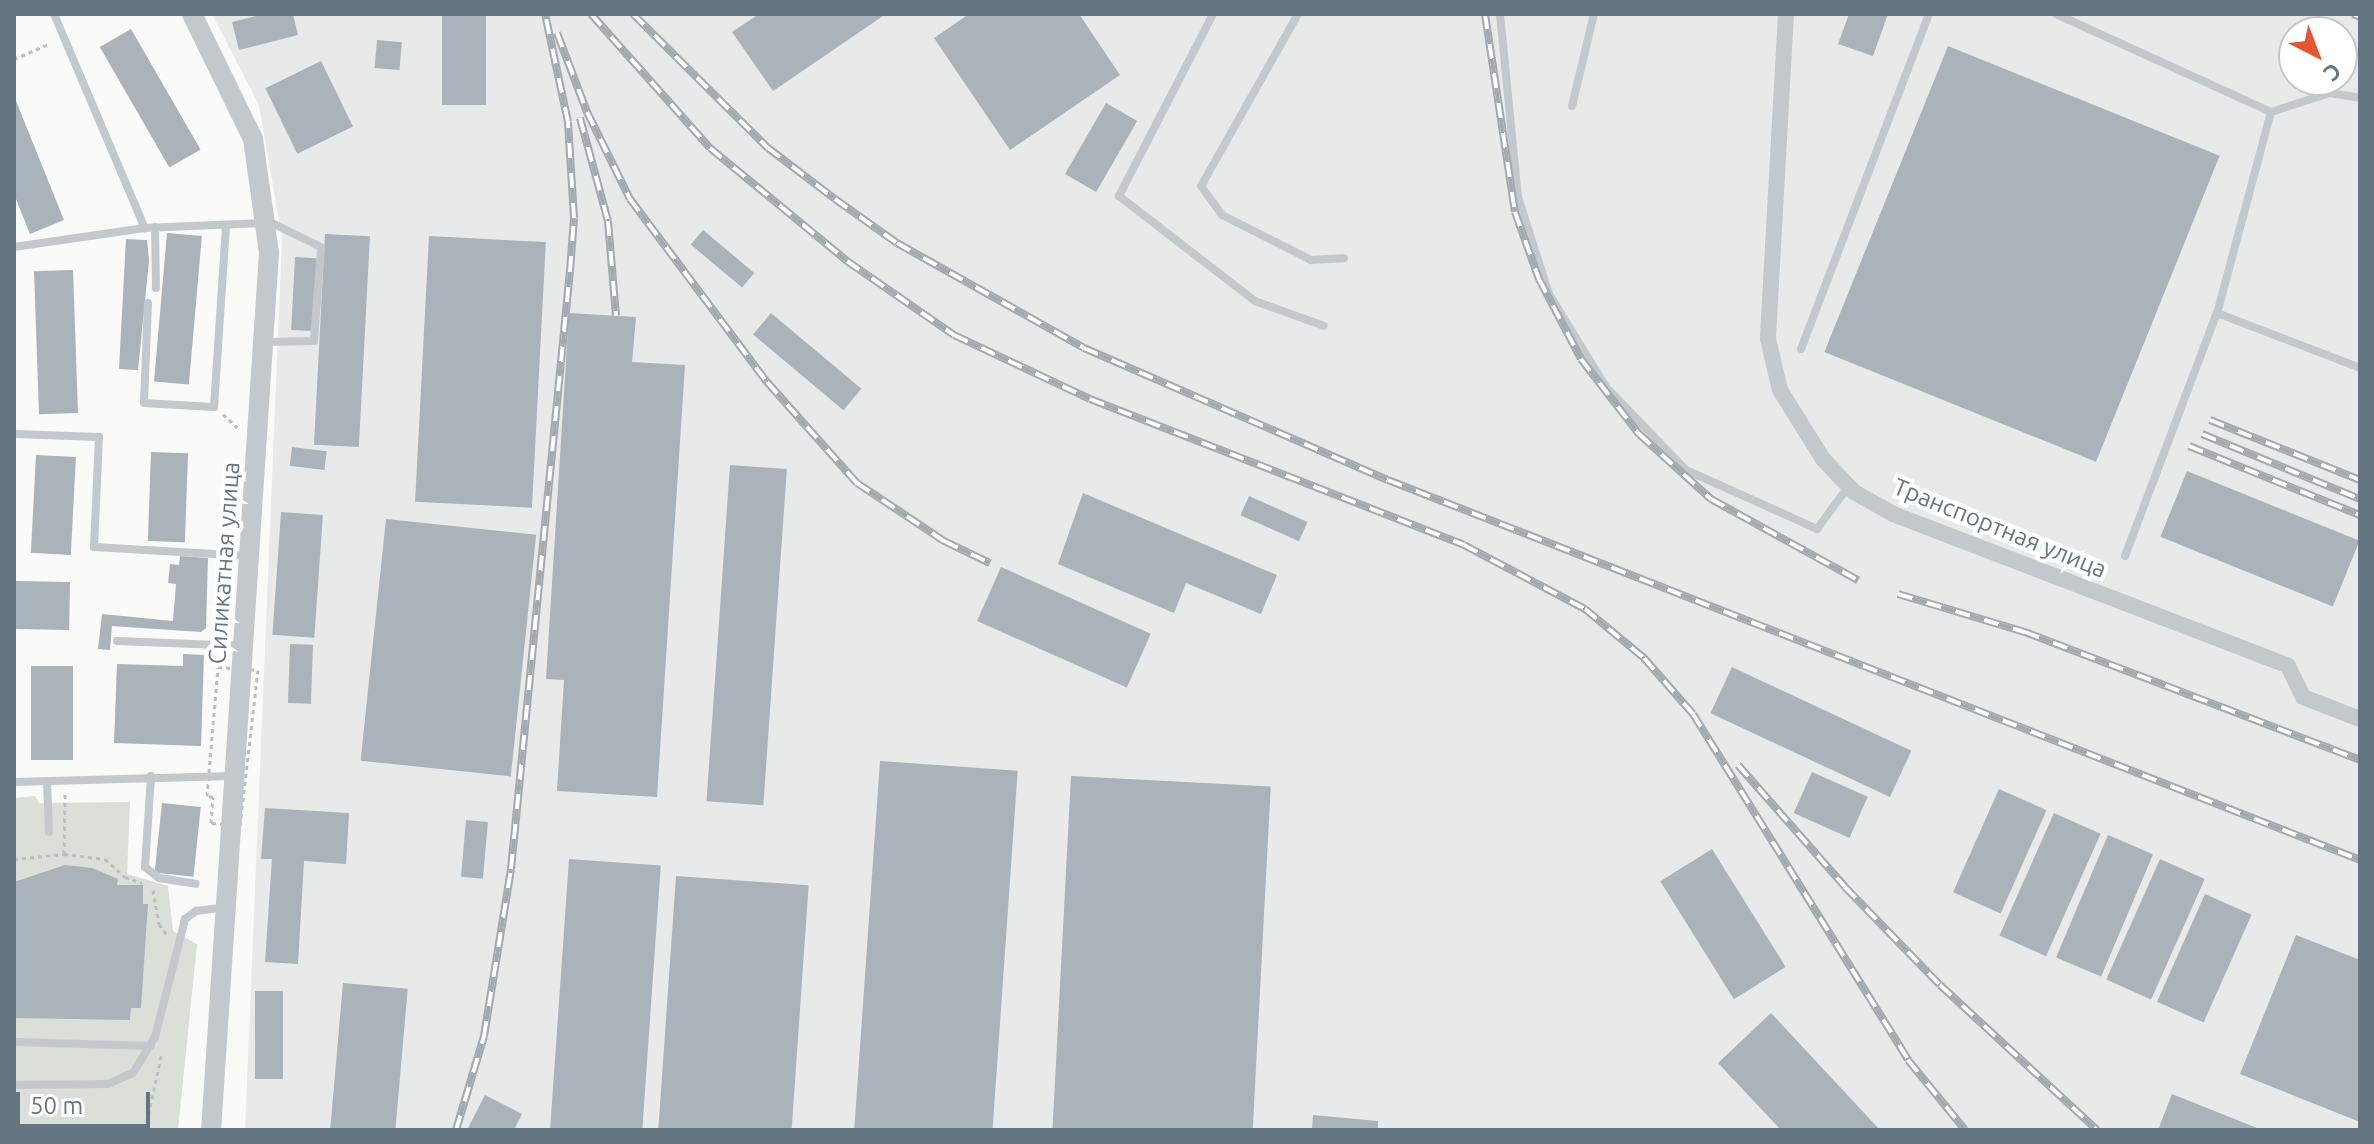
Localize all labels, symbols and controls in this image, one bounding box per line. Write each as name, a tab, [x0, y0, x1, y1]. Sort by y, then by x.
north arrow	[2278, 16, 2358, 96]
text: С	[2319, 59, 2347, 87]
street label: Силикатная улица	[203, 461, 245, 665]
street label: Транспортная улица	[1889, 472, 2111, 584]
scale bar	[20, 1076, 154, 1126]
text: 50 m	[30, 1092, 83, 1119]

